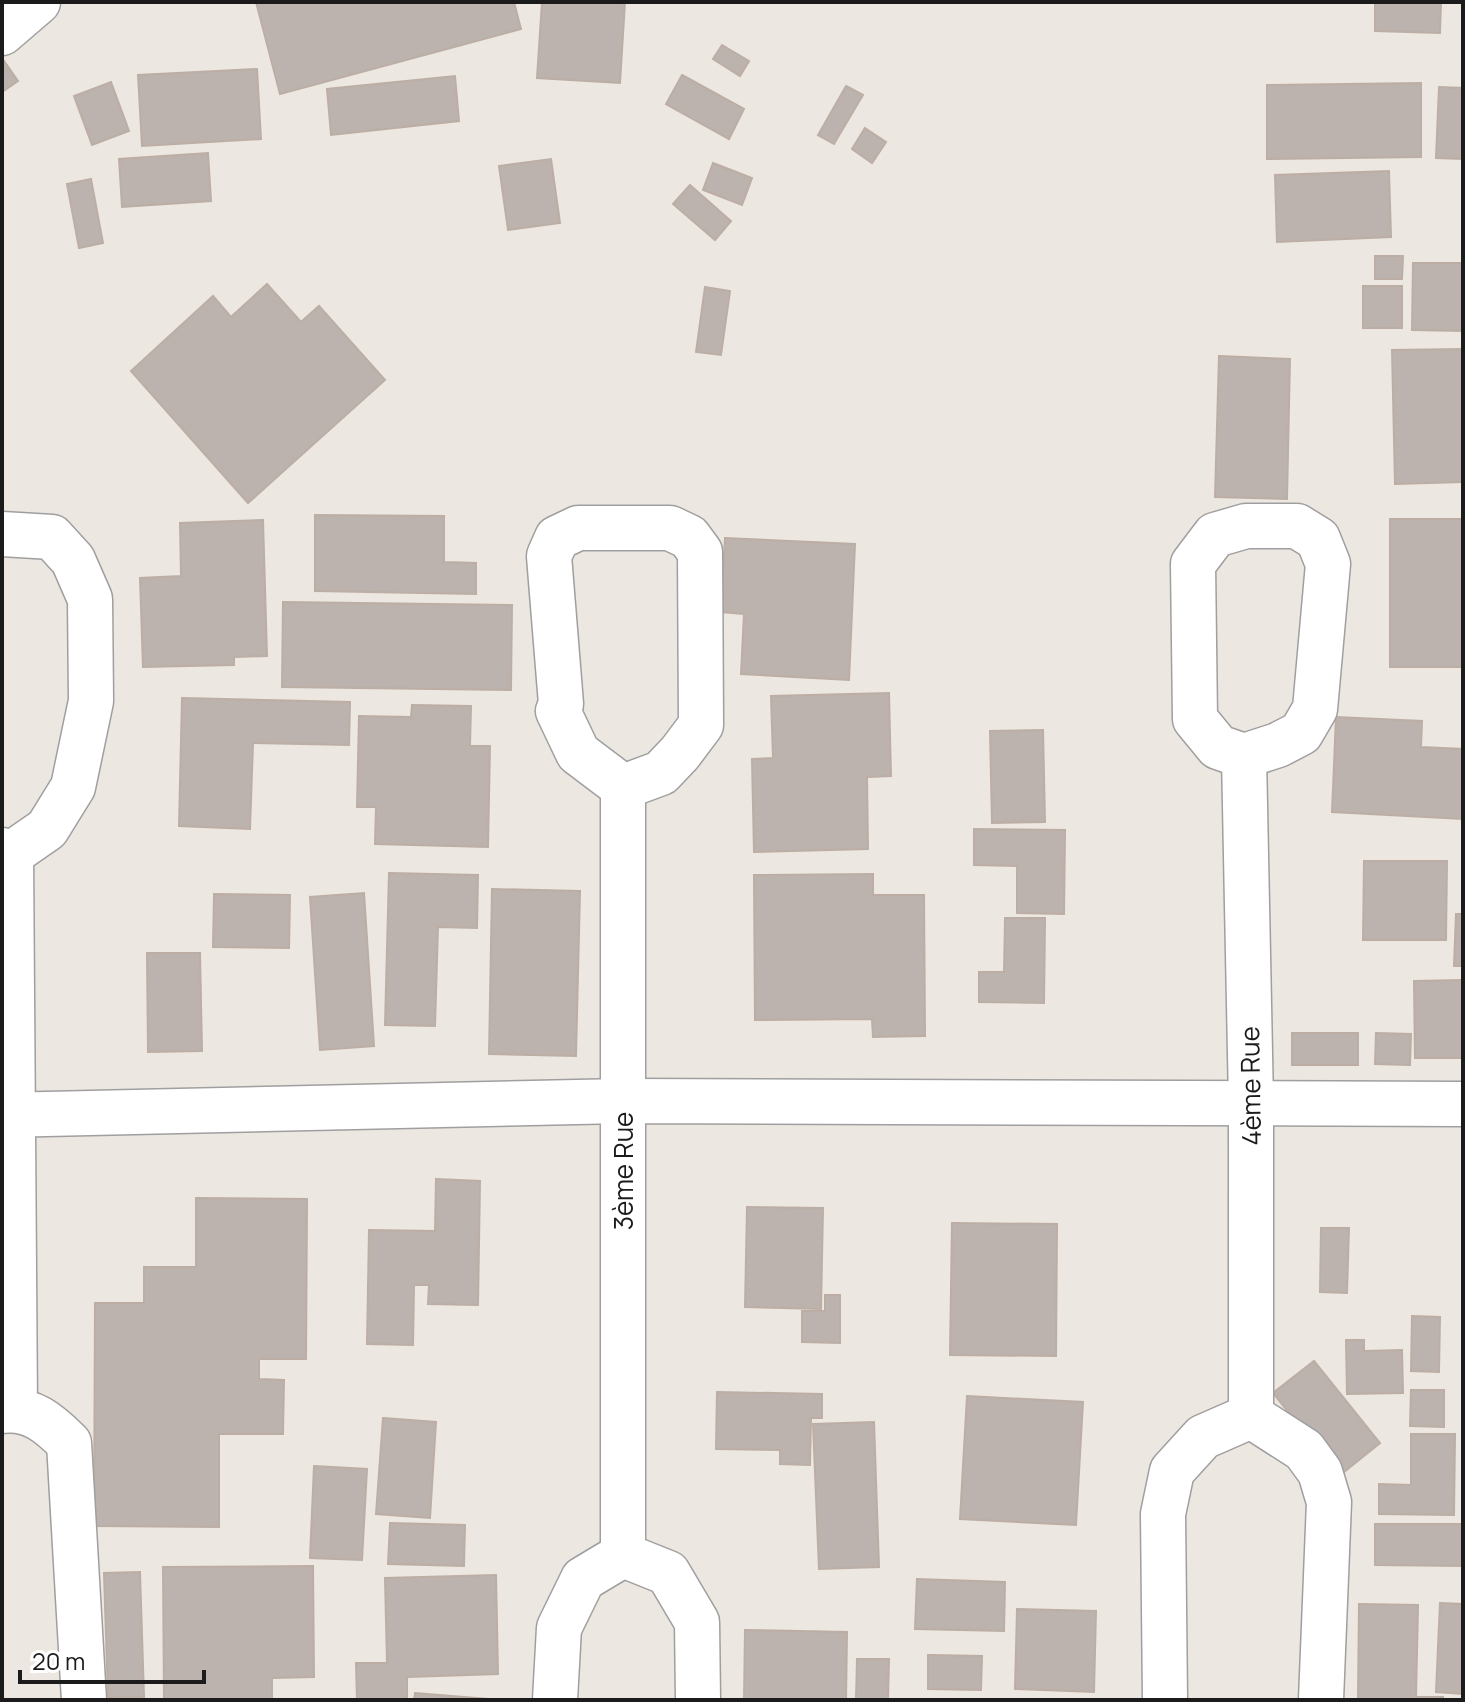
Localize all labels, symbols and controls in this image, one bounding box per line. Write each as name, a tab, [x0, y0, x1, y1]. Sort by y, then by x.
street label: 4ème Rue	[1231, 1026, 1269, 1146]
street label: 3ème Rue	[605, 1112, 641, 1230]
scale bar	[20, 1634, 204, 1684]
text: 20 m	[32, 1644, 85, 1677]

